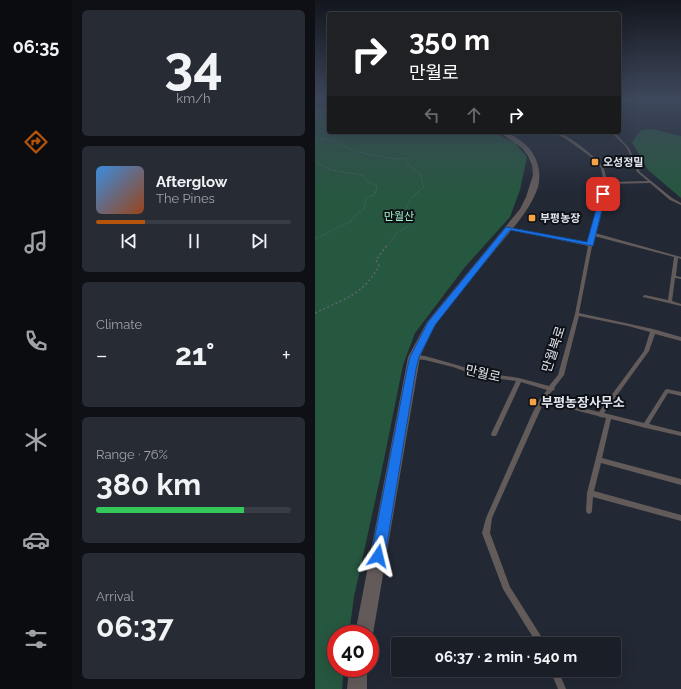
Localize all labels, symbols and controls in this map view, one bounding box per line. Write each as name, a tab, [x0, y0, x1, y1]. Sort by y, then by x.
text: 350 m	[409, 24, 490, 57]
icon: right	[343, 28, 395, 80]
text: 34	[164, 34, 223, 95]
text: 06:35	[13, 36, 59, 57]
text: 만월로	[409, 62, 459, 83]
text: km/h	[176, 91, 211, 106]
icon: left	[421, 104, 443, 126]
icon: ahead	[463, 104, 485, 126]
icon: right	[505, 104, 527, 126]
icon: directions	[22, 128, 50, 156]
place label: 오성정밀	[603, 156, 643, 169]
marker: 오성정밀	[590, 157, 600, 167]
text: Afterglow	[156, 173, 227, 191]
pin	[586, 177, 620, 211]
icon: arrive	[592, 183, 614, 205]
text: The Pines	[156, 191, 215, 206]
park label: 만월산	[384, 210, 414, 223]
place label: 부평농장	[540, 212, 580, 225]
marker: 부평농장	[527, 213, 537, 223]
icon: music	[22, 228, 50, 256]
icon: previous	[118, 230, 140, 252]
icon: pause	[183, 230, 205, 252]
icon: next	[248, 230, 270, 252]
text: Climate	[96, 317, 142, 332]
street label: 만월북로	[539, 324, 568, 374]
icon: phone	[22, 327, 50, 355]
text: 21°	[175, 337, 215, 372]
text: −	[96, 342, 108, 368]
text: +	[282, 342, 291, 368]
street label: 만월로	[464, 362, 502, 385]
place label: 부평농장사무소	[541, 395, 625, 410]
marker: 부평농장사무소	[528, 397, 538, 407]
icon: climate	[22, 426, 50, 454]
text: Range · 76%	[96, 447, 168, 462]
text: 380 km	[96, 467, 201, 502]
icon: car	[22, 526, 50, 554]
position arrow	[357, 535, 399, 577]
text: Arrival	[96, 589, 134, 604]
text: 06:37	[96, 609, 174, 644]
icon: filters	[22, 625, 50, 653]
speed limit sign: 40	[327, 625, 379, 677]
text: 06:37 · 2 min · 540 m	[435, 648, 577, 666]

